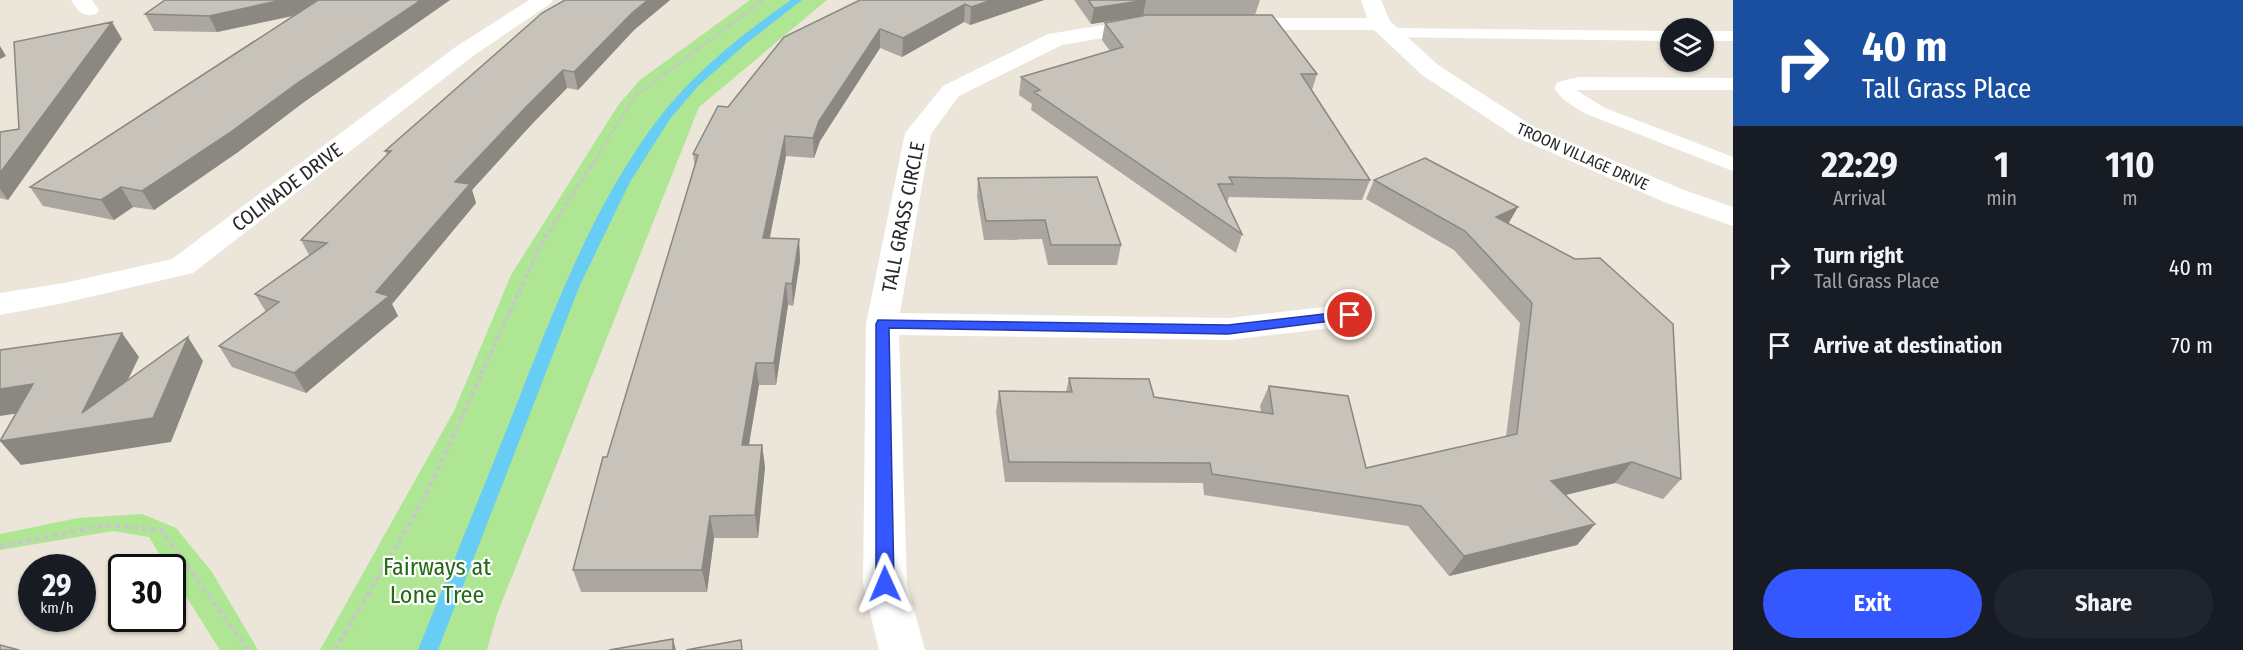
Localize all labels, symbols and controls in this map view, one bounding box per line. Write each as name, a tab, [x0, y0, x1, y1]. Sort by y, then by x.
map controls	[1660, 18, 1714, 72]
button: layers	[1660, 18, 1714, 72]
text: 40 m	[1862, 22, 1947, 72]
icon: right	[1763, 24, 1841, 102]
text: Tall Grass Place	[1862, 73, 2031, 105]
street label: TROON VILLAGE DRIVE	[1514, 119, 1652, 194]
street label: COLINADE DRIVE	[227, 138, 347, 236]
street label: TALL GRASS CIRCLE	[877, 140, 929, 294]
text: 22:29	[1821, 143, 1898, 187]
text: 1	[1994, 143, 2009, 187]
text: 110	[2105, 143, 2155, 187]
text: Arrival	[1833, 186, 1886, 210]
text: min	[1986, 186, 2017, 210]
text: m	[2122, 186, 2138, 210]
text: Turn right	[1814, 242, 1903, 269]
icon: right	[1763, 251, 1796, 284]
text: 40 m	[2169, 254, 2213, 281]
text: Tall Grass Place	[1814, 269, 1939, 293]
pin	[1324, 289, 1375, 340]
icon: arrive	[1333, 298, 1366, 331]
icon: arrive	[1763, 329, 1796, 362]
text: Arrive at destination	[1814, 332, 2002, 359]
text: 70 m	[2171, 332, 2213, 359]
position arrow	[853, 552, 917, 616]
park label: Fairways at Lone Tree	[383, 553, 491, 609]
speed limit sign: 30	[108, 554, 186, 632]
text: 29	[42, 568, 72, 604]
button: Exit	[1763, 569, 1982, 638]
button: Share	[1994, 569, 2213, 638]
text: km/h	[40, 599, 74, 617]

